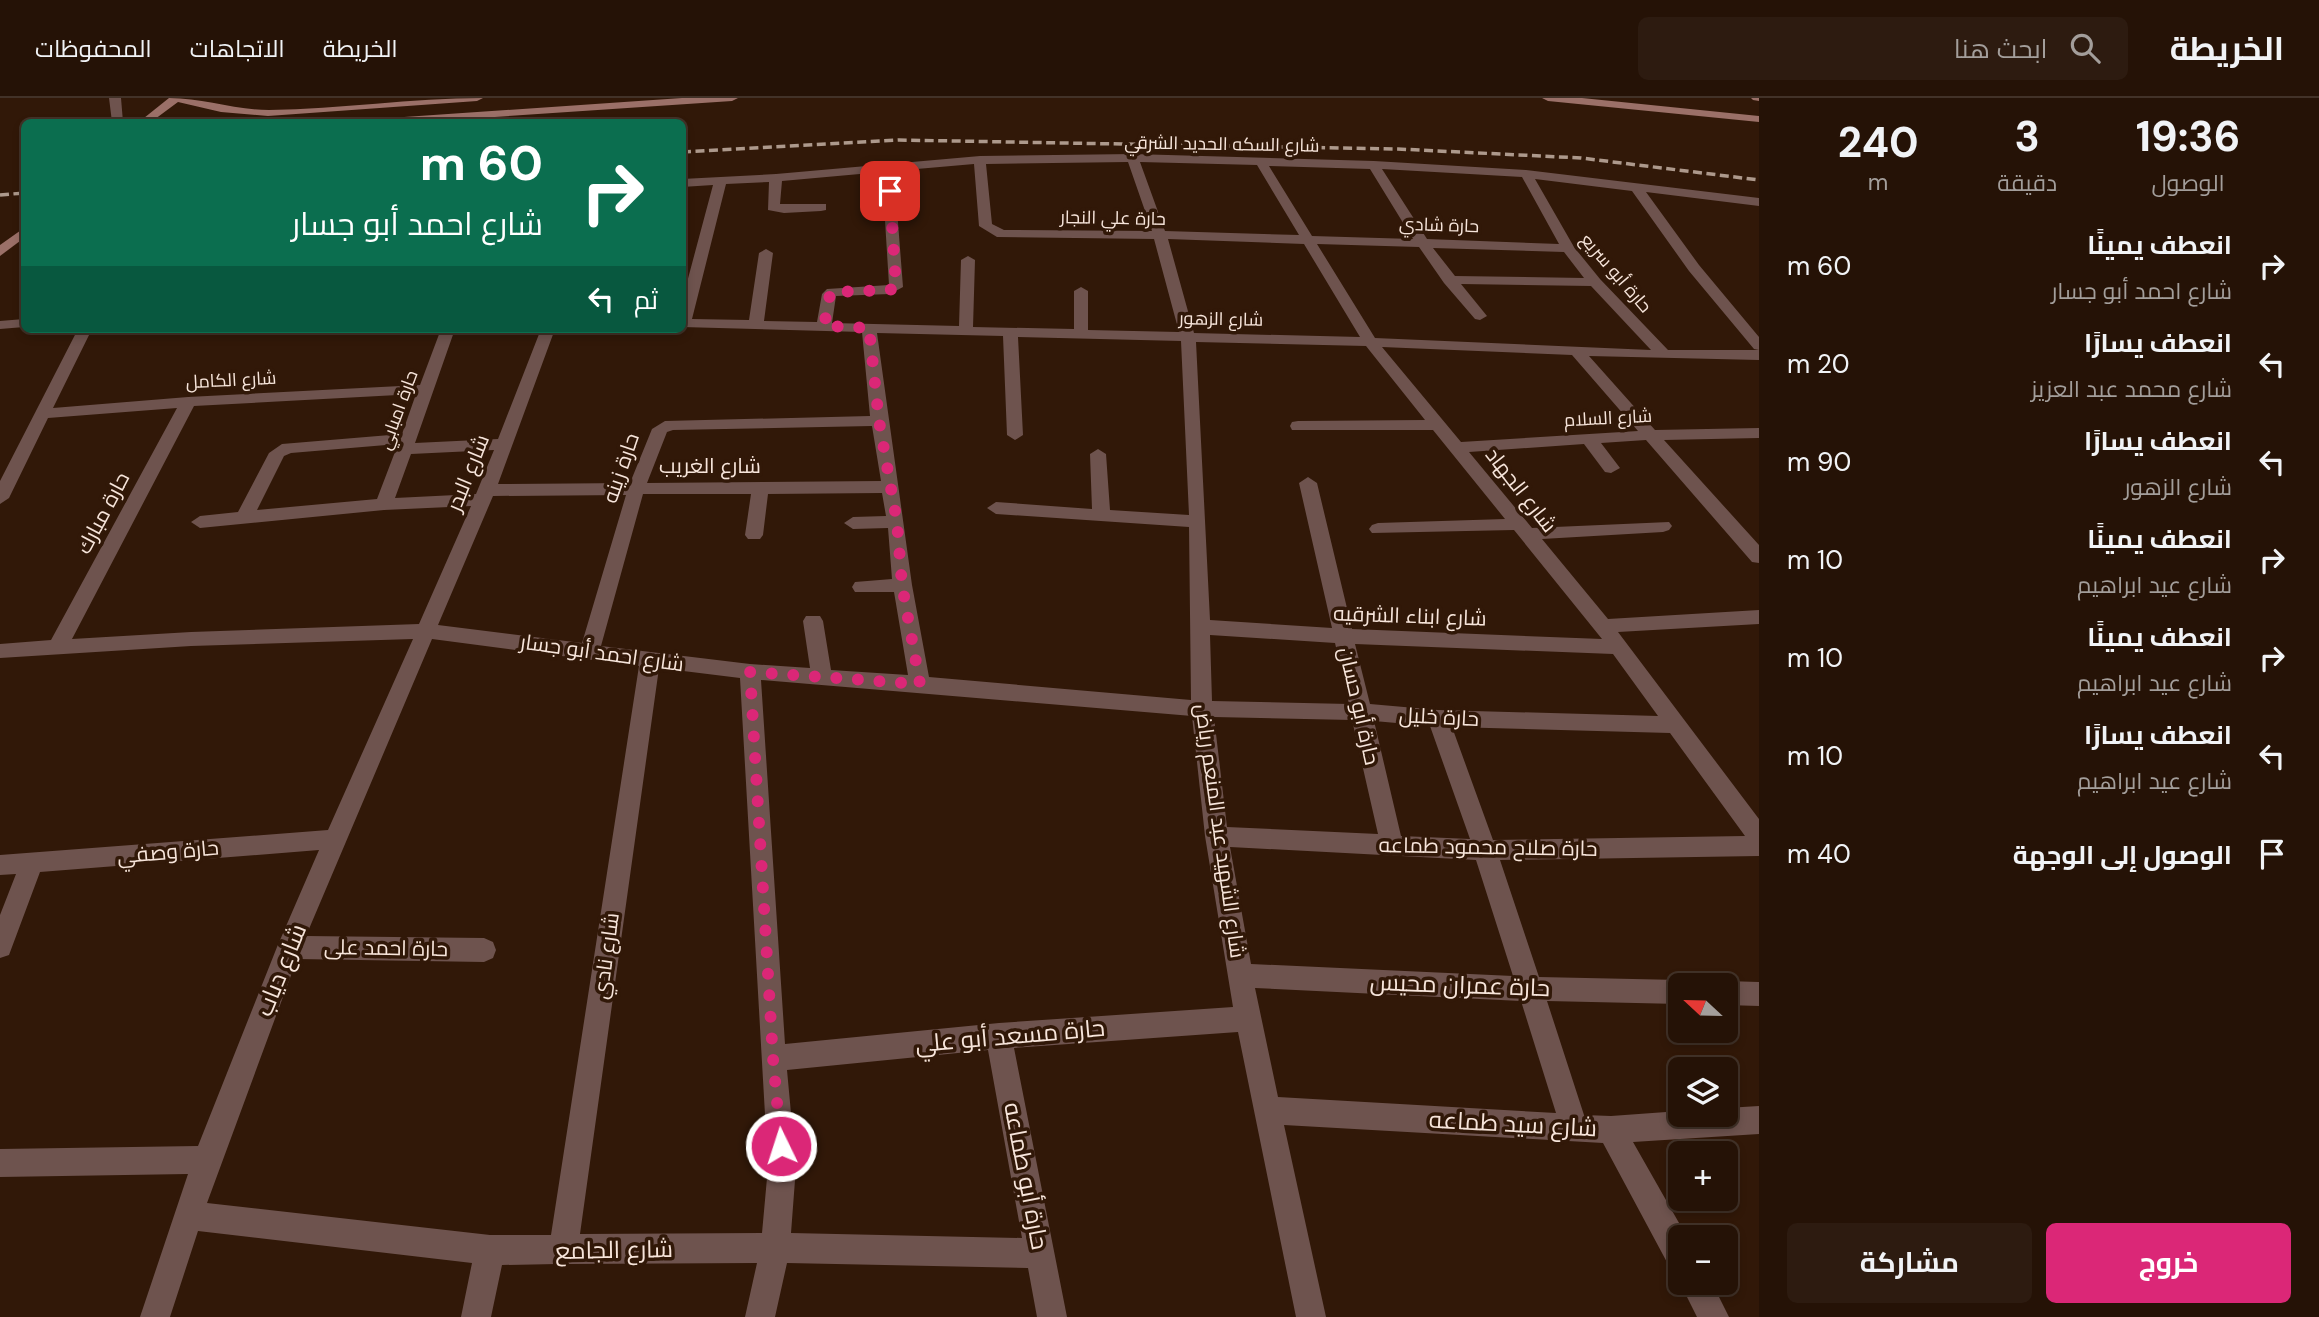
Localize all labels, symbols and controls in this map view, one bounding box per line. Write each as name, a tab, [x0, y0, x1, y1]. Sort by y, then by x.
search box	[1638, 17, 2128, 80]
text: الخريطة	[2170, 27, 2284, 70]
icon: search	[2066, 29, 2104, 67]
text: ابحث هنا	[1954, 32, 2048, 66]
text: المحفوظات	[35, 33, 152, 64]
text: الاتجاهات	[190, 33, 285, 64]
text: الخريطة	[323, 33, 398, 64]
text: 3	[2014, 109, 2040, 164]
text: 19:36	[2136, 109, 2240, 164]
text: 240	[1838, 115, 1919, 170]
street label: شارع السكه الحديد الشرقي	[1124, 130, 1320, 160]
text: 60 m	[420, 131, 543, 195]
icon: right	[567, 147, 658, 238]
pin	[860, 161, 920, 221]
text: m	[1868, 167, 1888, 197]
text: دقيقة	[1997, 168, 2057, 198]
text: الوصول	[2151, 168, 2225, 198]
icon: arrive	[871, 172, 909, 210]
text: شارع احمد أبو جسار	[292, 203, 543, 245]
street label: حارة علي النجار	[1059, 205, 1166, 233]
street label: حارة شادي	[1398, 212, 1480, 240]
street label: حارة أبو سريع	[1575, 228, 1657, 318]
text: انعطف يمينًا	[2087, 228, 2232, 262]
icon: right	[2253, 247, 2291, 285]
text: 60 m	[1787, 249, 1851, 283]
text: شارع احمد أبو جسار	[2051, 276, 2232, 306]
icon: left	[582, 280, 620, 318]
text: ثم	[634, 283, 658, 317]
street label: شارع الزهور	[1178, 306, 1263, 332]
text: انعطف يسارًا	[2084, 326, 2232, 360]
icon: left	[2253, 345, 2291, 383]
text: 20 m	[1787, 347, 1850, 381]
street label: شارع الكامل	[185, 366, 277, 394]
street label: حارة امبابي	[373, 367, 425, 454]
text: شارع محمد عبد العزيز	[2031, 374, 2232, 404]
street label: شارع السلام	[1563, 404, 1653, 432]
text: انعطف يسارًا	[2084, 424, 2232, 458]
street label: حارة زينه	[596, 429, 646, 507]
street label: شارع البدر	[440, 430, 496, 517]
street label: شارع الجهاد	[1479, 442, 1563, 538]
icon: left	[2253, 443, 2291, 481]
text: 90 m	[1787, 445, 1851, 479]
street label: شارع الغريب	[659, 452, 761, 480]
street label: حارة مبارك	[70, 467, 136, 559]
text: شارع الزهور	[2124, 472, 2232, 502]
text: انعطف يمينًا	[2087, 522, 2232, 556]
icon: right	[2253, 541, 2291, 579]
text: 10 m	[1787, 543, 1843, 577]
text: شارع عيد ابراهيم	[2077, 570, 2232, 600]
street label: شارع ابناء الشرقيه	[1333, 599, 1487, 633]
text: انعطف يمينًا	[2087, 620, 2232, 654]
street label: شارع احمد أبو جسار	[517, 628, 686, 678]
icon: right	[2253, 639, 2291, 677]
text: 10 m	[1787, 641, 1843, 675]
street label: حارة أبو حسان	[1332, 644, 1386, 768]
text: شارع عيد ابراهيم	[2077, 668, 2232, 698]
street label: حارة خليل	[1398, 701, 1480, 733]
street label: شارع الشهيد عبد المنعم رياض	[1188, 702, 1252, 960]
text: انعطف يسارًا	[2084, 718, 2232, 752]
icon: left	[2253, 737, 2291, 775]
text: 10 m	[1787, 739, 1843, 773]
text: شارع عيد ابراهيم	[2077, 766, 2232, 796]
street label: حارة صلاح محمود طماعه	[1378, 831, 1598, 863]
street label: حارة وصفي	[116, 834, 220, 872]
icon: arrive	[2253, 835, 2291, 873]
text: 40 m	[1787, 837, 1851, 871]
text: الوصول إلى الوجهة	[2013, 838, 2232, 872]
street label: شارع نادي	[586, 911, 628, 1001]
street label: شارع دياب	[248, 919, 314, 1021]
street label: حارة احمد على	[324, 933, 448, 963]
street label: حارة عمران محيس	[1369, 966, 1551, 1003]
north arrow	[1668, 973, 1738, 1043]
map controls	[1668, 973, 1738, 1295]
street label: حارة مسعد أبو علي	[914, 1012, 1106, 1063]
button: layers	[1668, 1057, 1738, 1127]
street label: حارة أبو طماعه	[997, 1100, 1056, 1252]
street label: شارع سيد طماعه	[1428, 1104, 1598, 1144]
position arrow	[744, 1109, 818, 1183]
button: +	[1668, 1141, 1738, 1211]
button: مشاركة	[1787, 1223, 2032, 1303]
button: خروج	[2046, 1223, 2291, 1303]
button: −	[1668, 1225, 1738, 1295]
street label: شارع الجامع	[555, 1233, 673, 1267]

